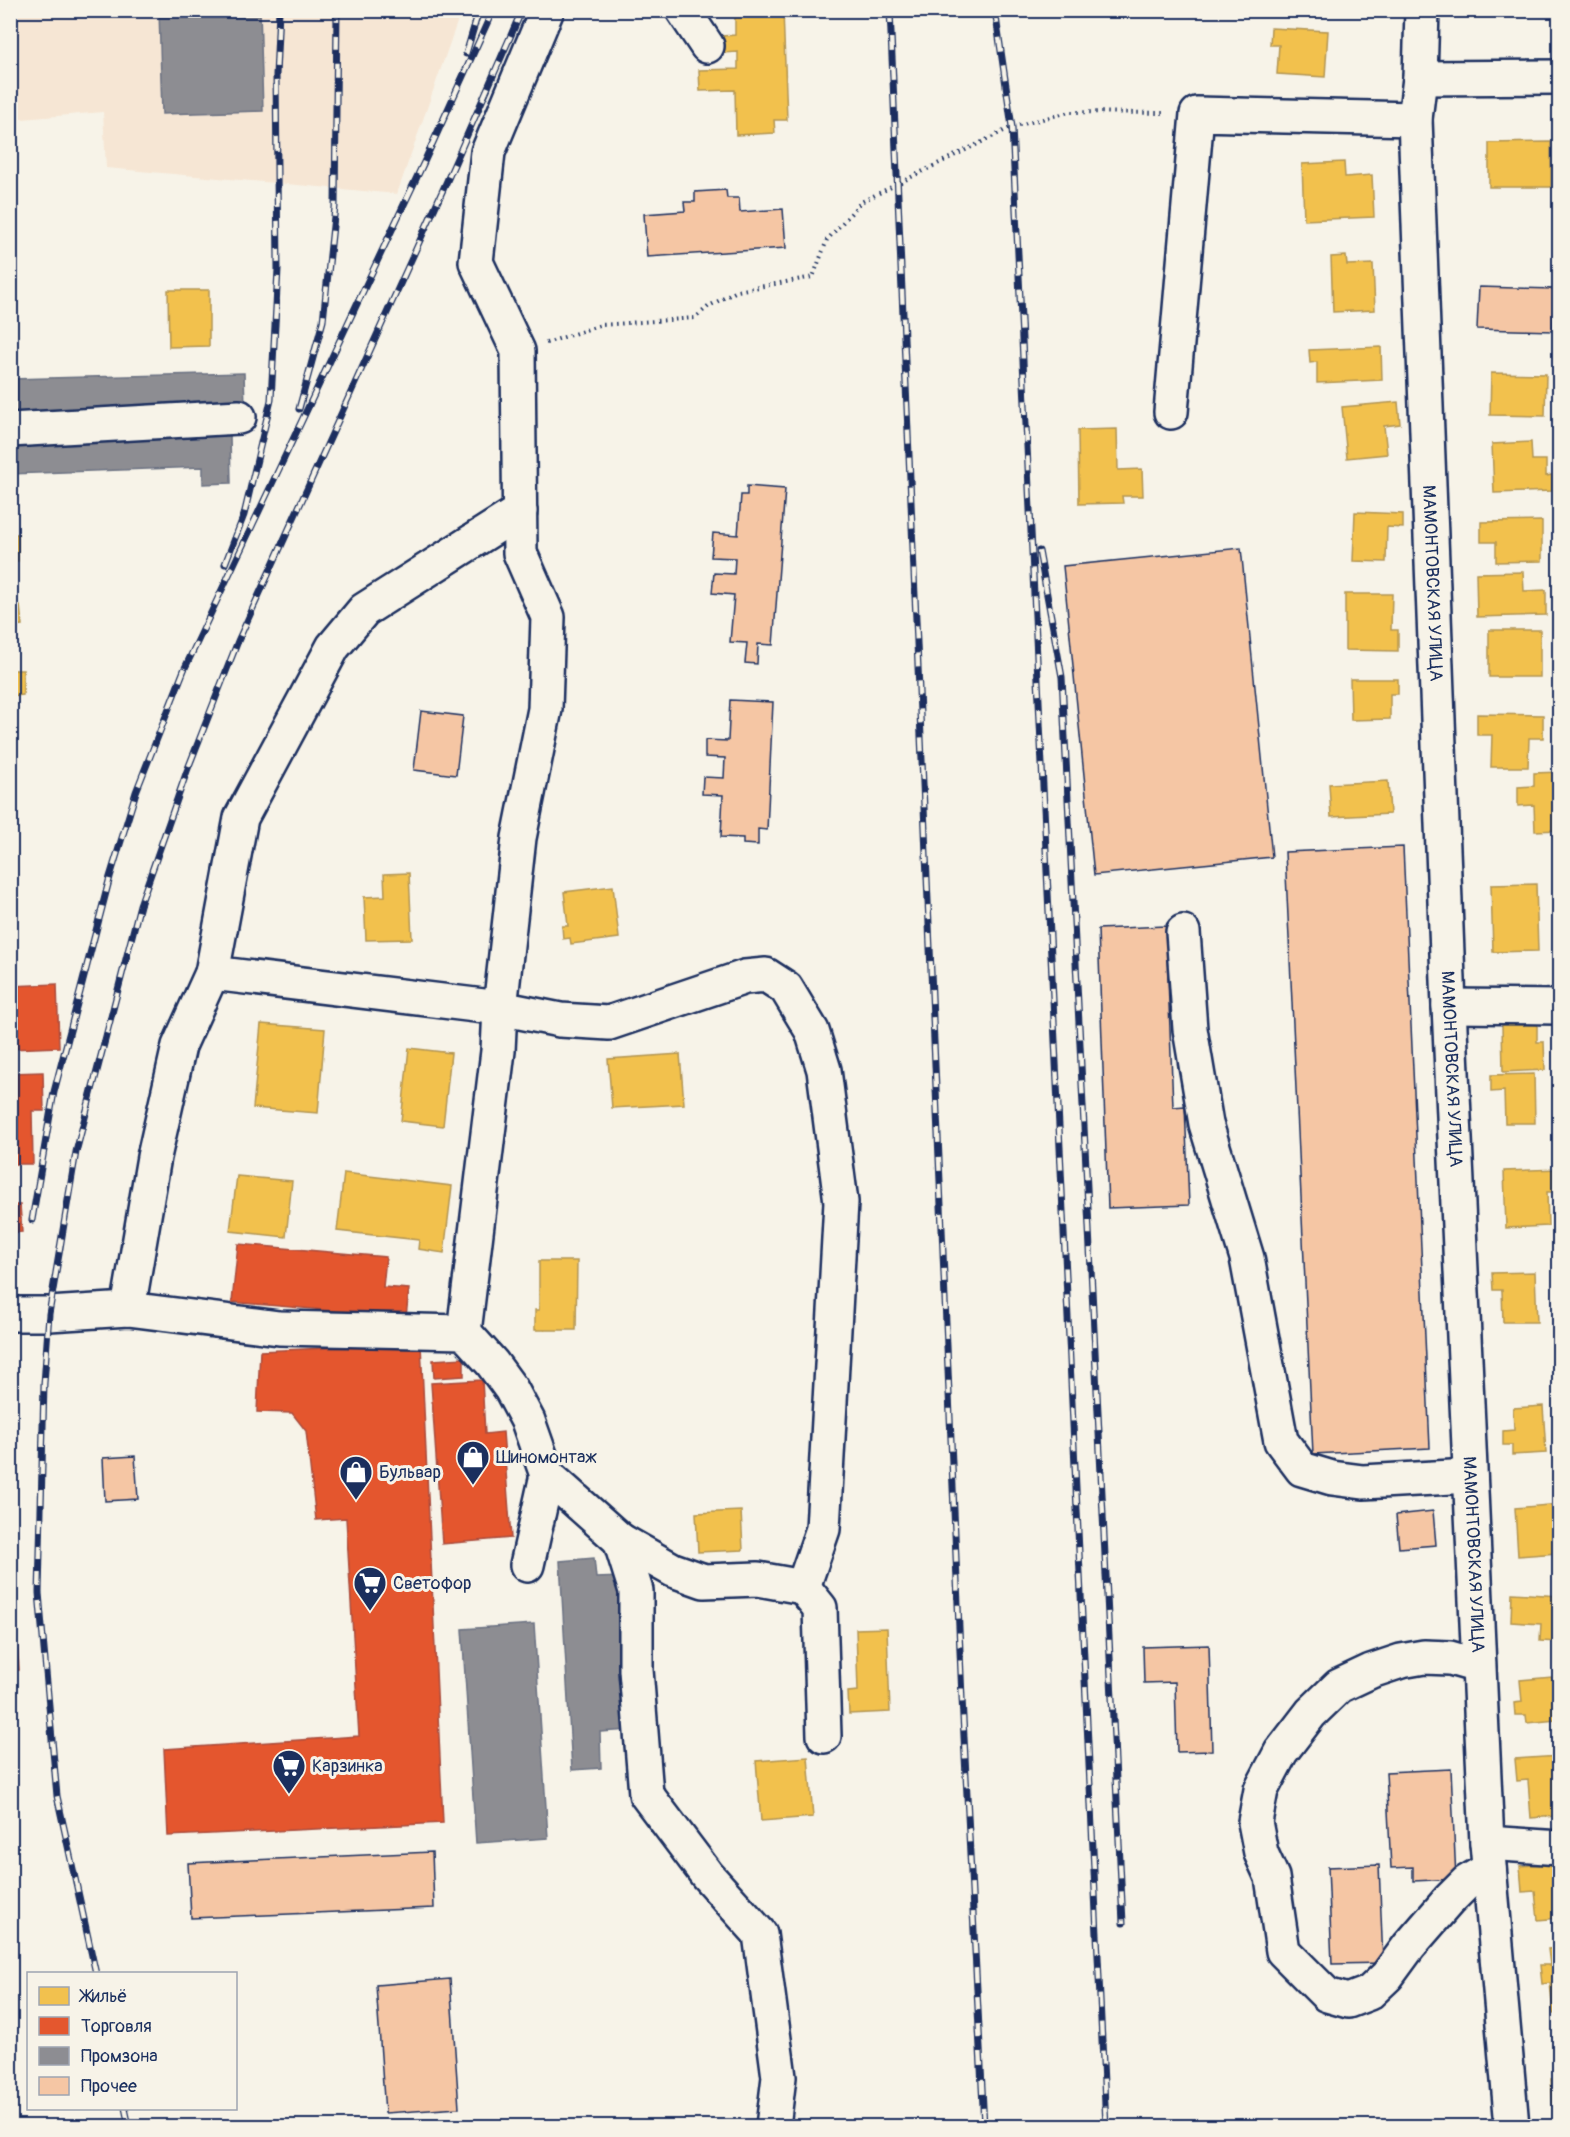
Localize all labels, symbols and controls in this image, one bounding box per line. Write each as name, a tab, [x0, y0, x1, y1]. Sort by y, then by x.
street label: МАМОНТОВСКАЯ УЛИЦА	[1418, 485, 1448, 682]
street label: МАМОНТОВСКАЯ УЛИЦА	[1436, 970, 1468, 1168]
shop icon: Шиномонтаж	[455, 1439, 491, 1486]
place label: Шиномонтаж	[496, 1446, 597, 1469]
shop icon: Бульвар	[338, 1454, 374, 1501]
street label: МАМОНТОВСКАЯ УЛИЦА	[1458, 1456, 1490, 1653]
place label: Бульвар	[379, 1461, 441, 1484]
supermarket icon: Светофор	[352, 1565, 388, 1612]
place label: Светофор	[393, 1572, 471, 1595]
supermarket icon: Карзинка	[271, 1748, 307, 1795]
place label: Карзинка	[312, 1755, 383, 1778]
legend	[27, 1972, 237, 2110]
text: Жильё	[78, 1985, 127, 2008]
text: Торговля	[81, 2015, 152, 2038]
text: Промзона	[81, 2045, 158, 2068]
text: Прочее	[81, 2075, 137, 2098]

